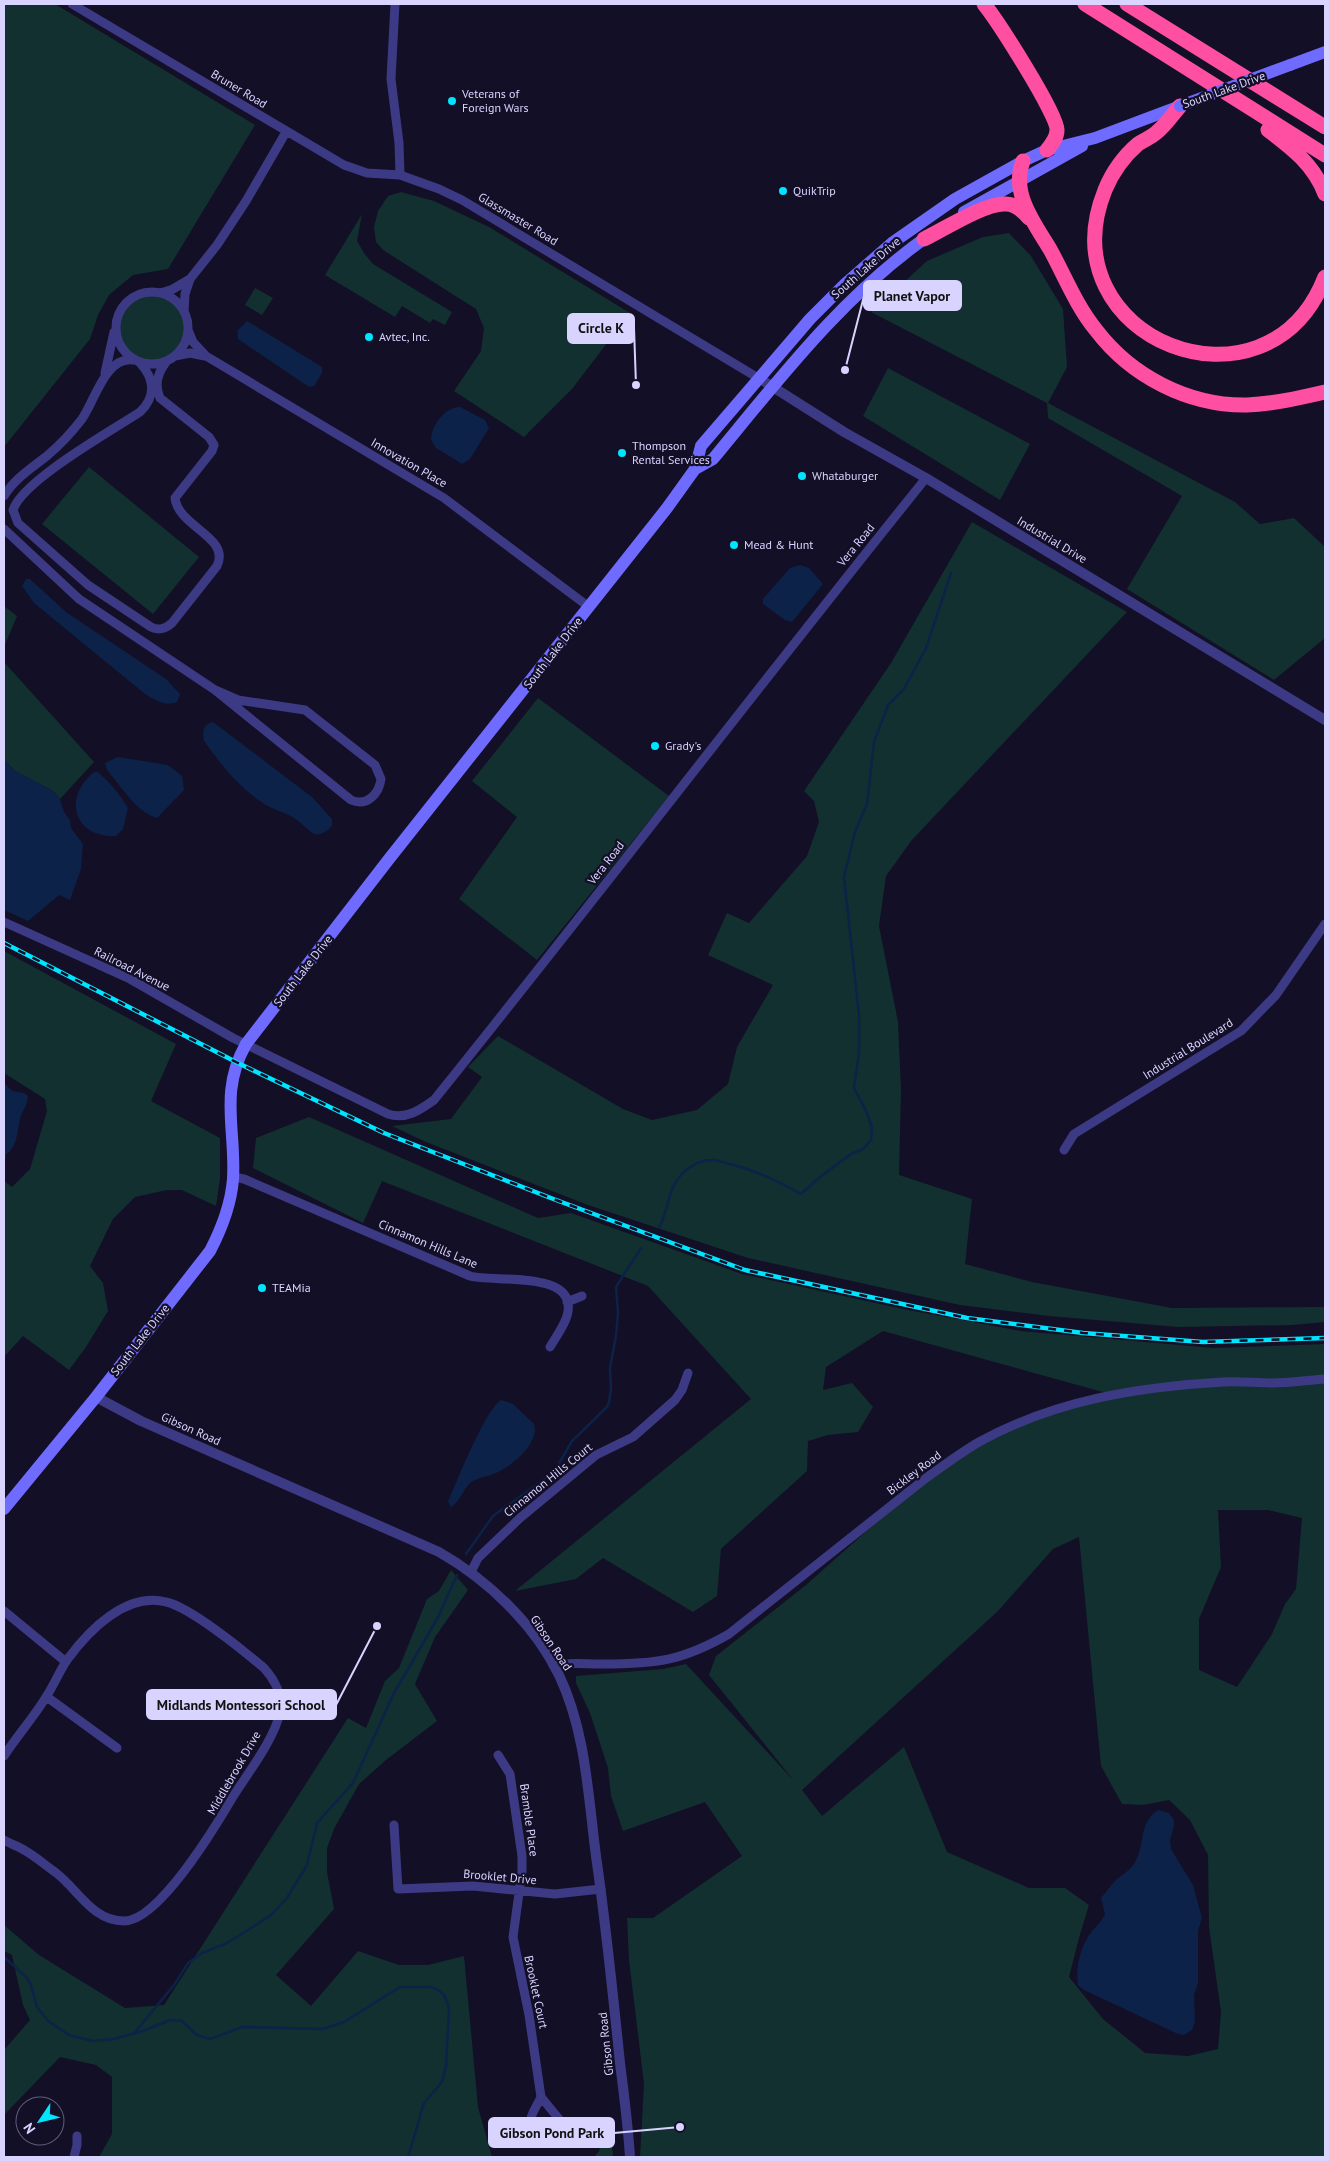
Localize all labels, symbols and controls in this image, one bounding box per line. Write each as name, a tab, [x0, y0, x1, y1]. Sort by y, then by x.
street label: Bruner Road	[208, 66, 270, 111]
street label: South Lake Drive	[1180, 68, 1267, 111]
place label: Veterans of Foreign Wars	[461, 86, 529, 115]
marker: Veterans of Foreign Wars	[446, 95, 458, 107]
place label: QuikTrip	[793, 183, 836, 198]
marker: QuikTrip	[777, 185, 789, 197]
street label: Glassmaster Road	[476, 189, 561, 248]
street label: South Lake Drive	[828, 233, 903, 302]
callout: Planet Vapor	[864, 281, 961, 310]
text: Planet Vapor	[874, 287, 950, 305]
callout: Circle K	[568, 314, 634, 343]
text: Circle K	[578, 319, 624, 337]
place label: Avtec, Inc.	[379, 329, 430, 344]
marker: Avtec, Inc.	[363, 331, 375, 343]
street label: Innovation Place	[368, 435, 450, 490]
place label: Thompson Rental Services	[632, 438, 710, 467]
marker: Thompson Rental Services	[616, 447, 628, 459]
place label: Whataburger	[812, 468, 878, 483]
marker: Whataburger	[796, 470, 808, 482]
street label: Industrial Drive	[1015, 513, 1090, 566]
street label: Vera Road	[833, 520, 877, 570]
place label: Mead & Hunt	[744, 537, 813, 552]
marker: Mead & Hunt	[728, 539, 740, 551]
street label: South Lake Drive	[520, 614, 585, 692]
place label: Grady's	[665, 738, 701, 753]
marker: Grady's	[649, 740, 661, 752]
street label: Vera Road	[583, 838, 627, 888]
street label: South Lake Drive	[270, 932, 335, 1010]
street label: Railroad Avenue	[92, 943, 173, 994]
street label: Industrial Boulevard	[1140, 1015, 1236, 1082]
street label: Cinnamon Hills Lane	[376, 1216, 480, 1271]
place label: TEAMia	[272, 1280, 311, 1295]
marker: TEAMia	[256, 1282, 268, 1294]
street label: South Lake Drive	[107, 1301, 172, 1379]
street label: Gibson Road	[159, 1409, 223, 1448]
street label: Cinnamon Hills Court	[500, 1439, 595, 1520]
street label: Bickley Road	[883, 1447, 944, 1498]
street label: Gibson Road	[527, 1612, 575, 1673]
callout: Midlands Montessori School	[147, 1690, 336, 1719]
text: Midlands Montessori School	[157, 1696, 326, 1714]
street label: Middlebrook Drive	[204, 1728, 264, 1817]
street label: Bramble Place	[517, 1783, 542, 1857]
street label: Brooklet Drive	[463, 1866, 537, 1887]
street label: Brooklet Court	[521, 1954, 552, 2030]
street label: Gibson Road	[595, 2012, 616, 2077]
north arrow	[15, 2096, 65, 2146]
callout: Gibson Pond Park	[489, 2118, 614, 2147]
text: N	[19, 2120, 39, 2137]
text: Gibson Pond Park	[500, 2124, 604, 2142]

